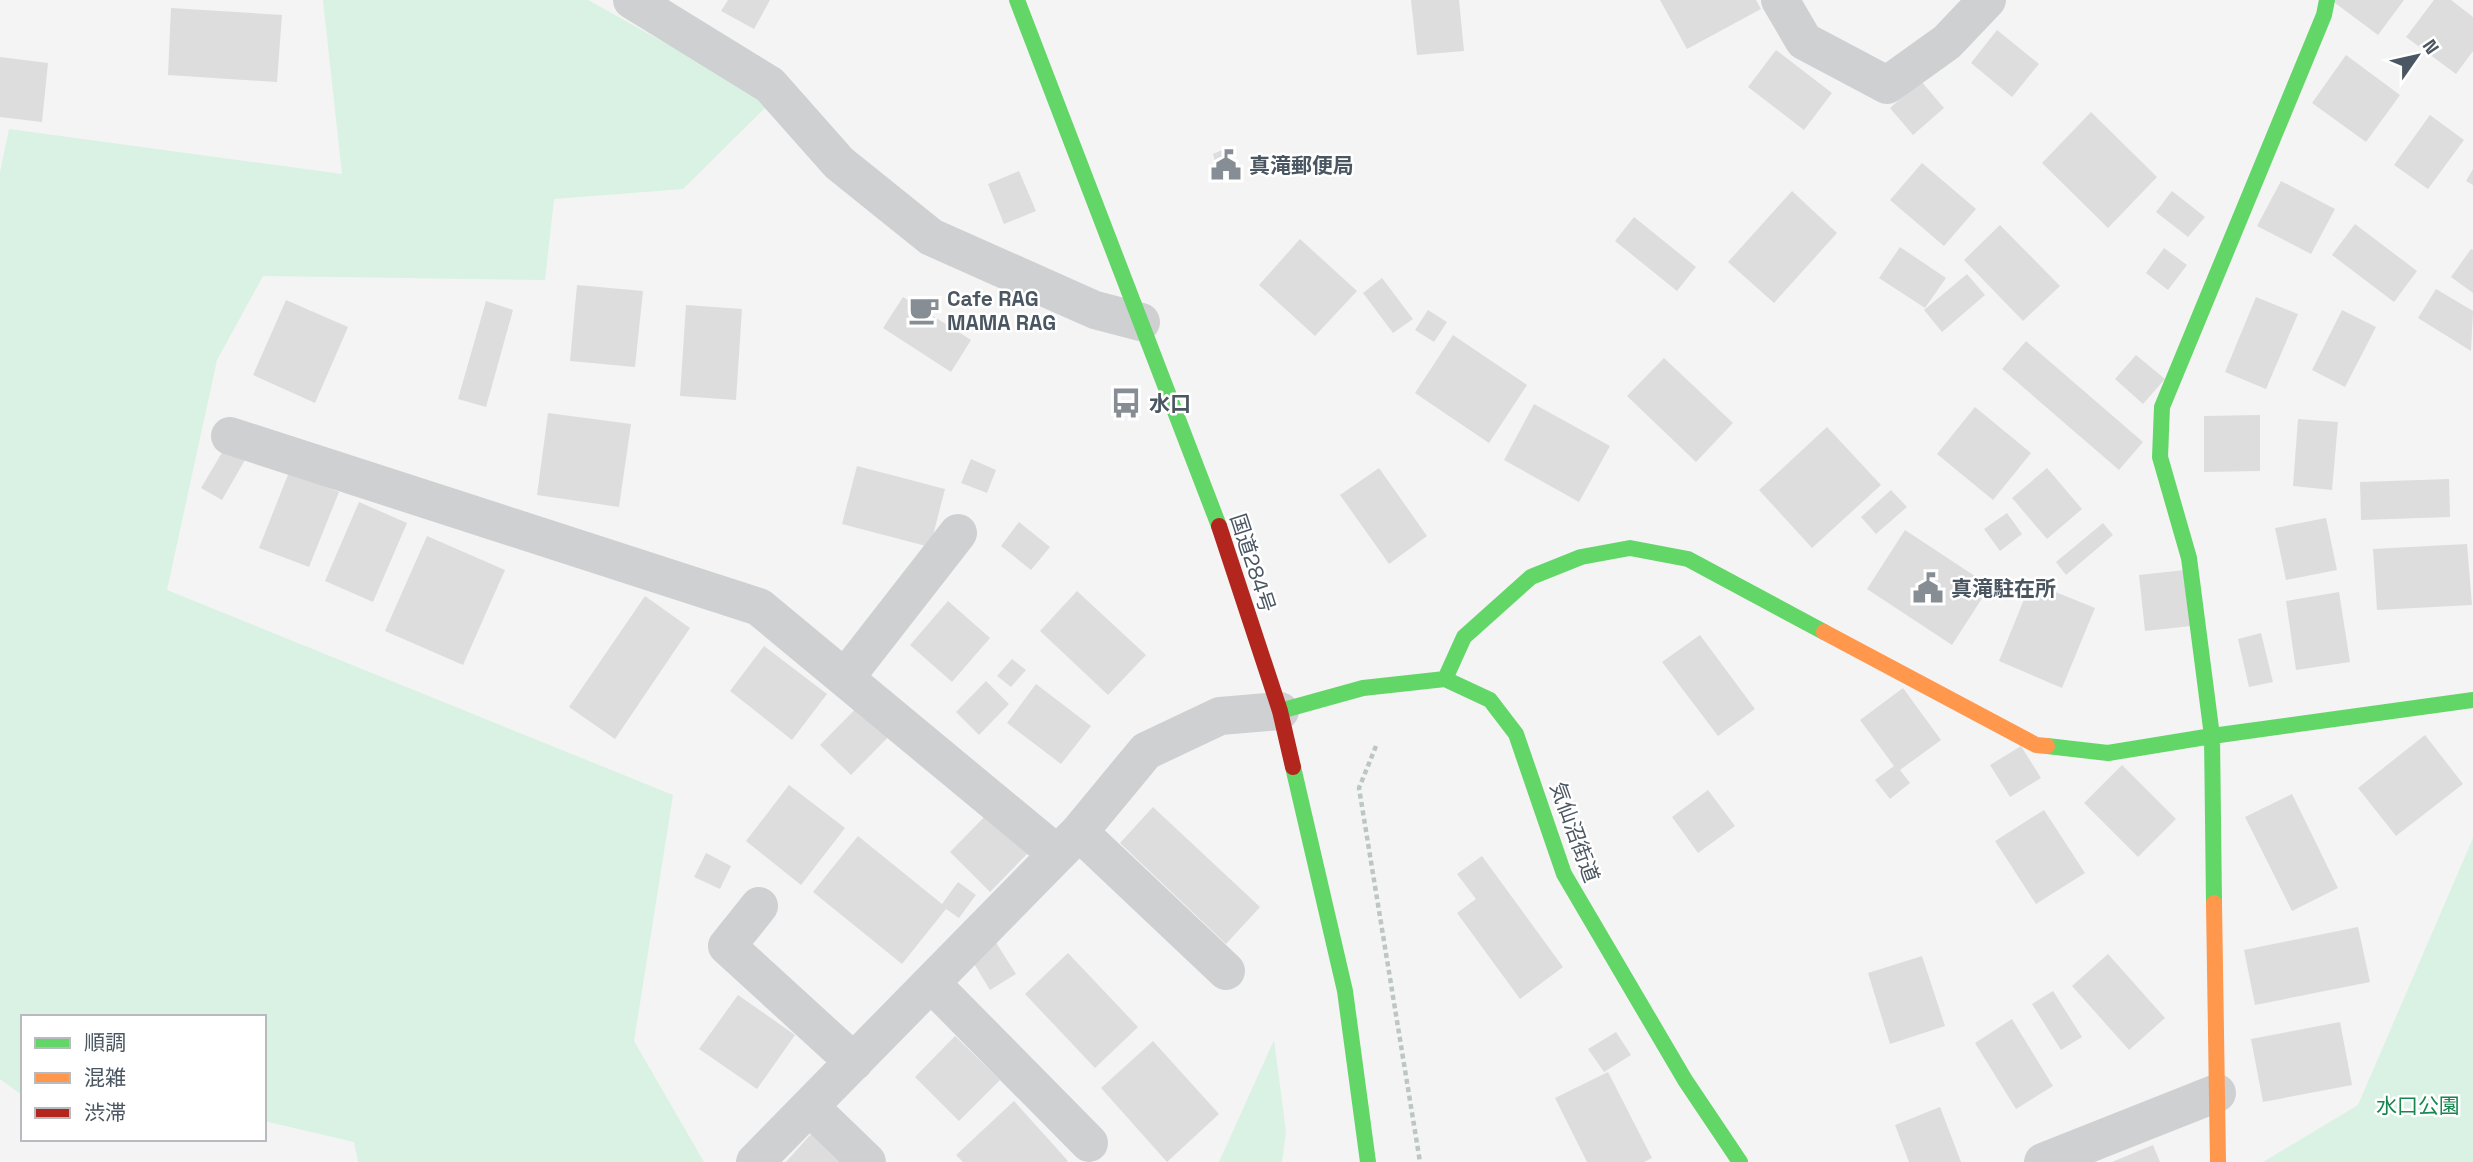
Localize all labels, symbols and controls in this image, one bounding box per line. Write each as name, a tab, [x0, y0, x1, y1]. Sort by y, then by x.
north arrow	[2382, 21, 2452, 91]
text: N	[2417, 35, 2445, 59]
public building icon: 真滝郵便局	[1209, 148, 1243, 182]
place label: 真滝郵便局	[1249, 152, 1354, 179]
place label: Cafe RAG MAMA RAG	[947, 285, 1056, 336]
cafe icon: Cafe RAG MAMA RAG	[907, 293, 941, 327]
bus stop icon: 水口	[1109, 386, 1143, 420]
place label: 水口	[1149, 390, 1191, 417]
street label: 国道284号	[1224, 510, 1282, 616]
public building icon: 真滝駐在所	[1911, 571, 1945, 605]
place label: 真滝駐在所	[1951, 575, 2056, 602]
street label: 気仙沼街道	[1544, 778, 1606, 886]
legend	[21, 1015, 266, 1141]
text: 順調	[84, 1029, 126, 1056]
text: 混雑	[84, 1064, 126, 1091]
park label: 水口公園	[2376, 1092, 2460, 1119]
text: 渋滞	[84, 1099, 126, 1126]

